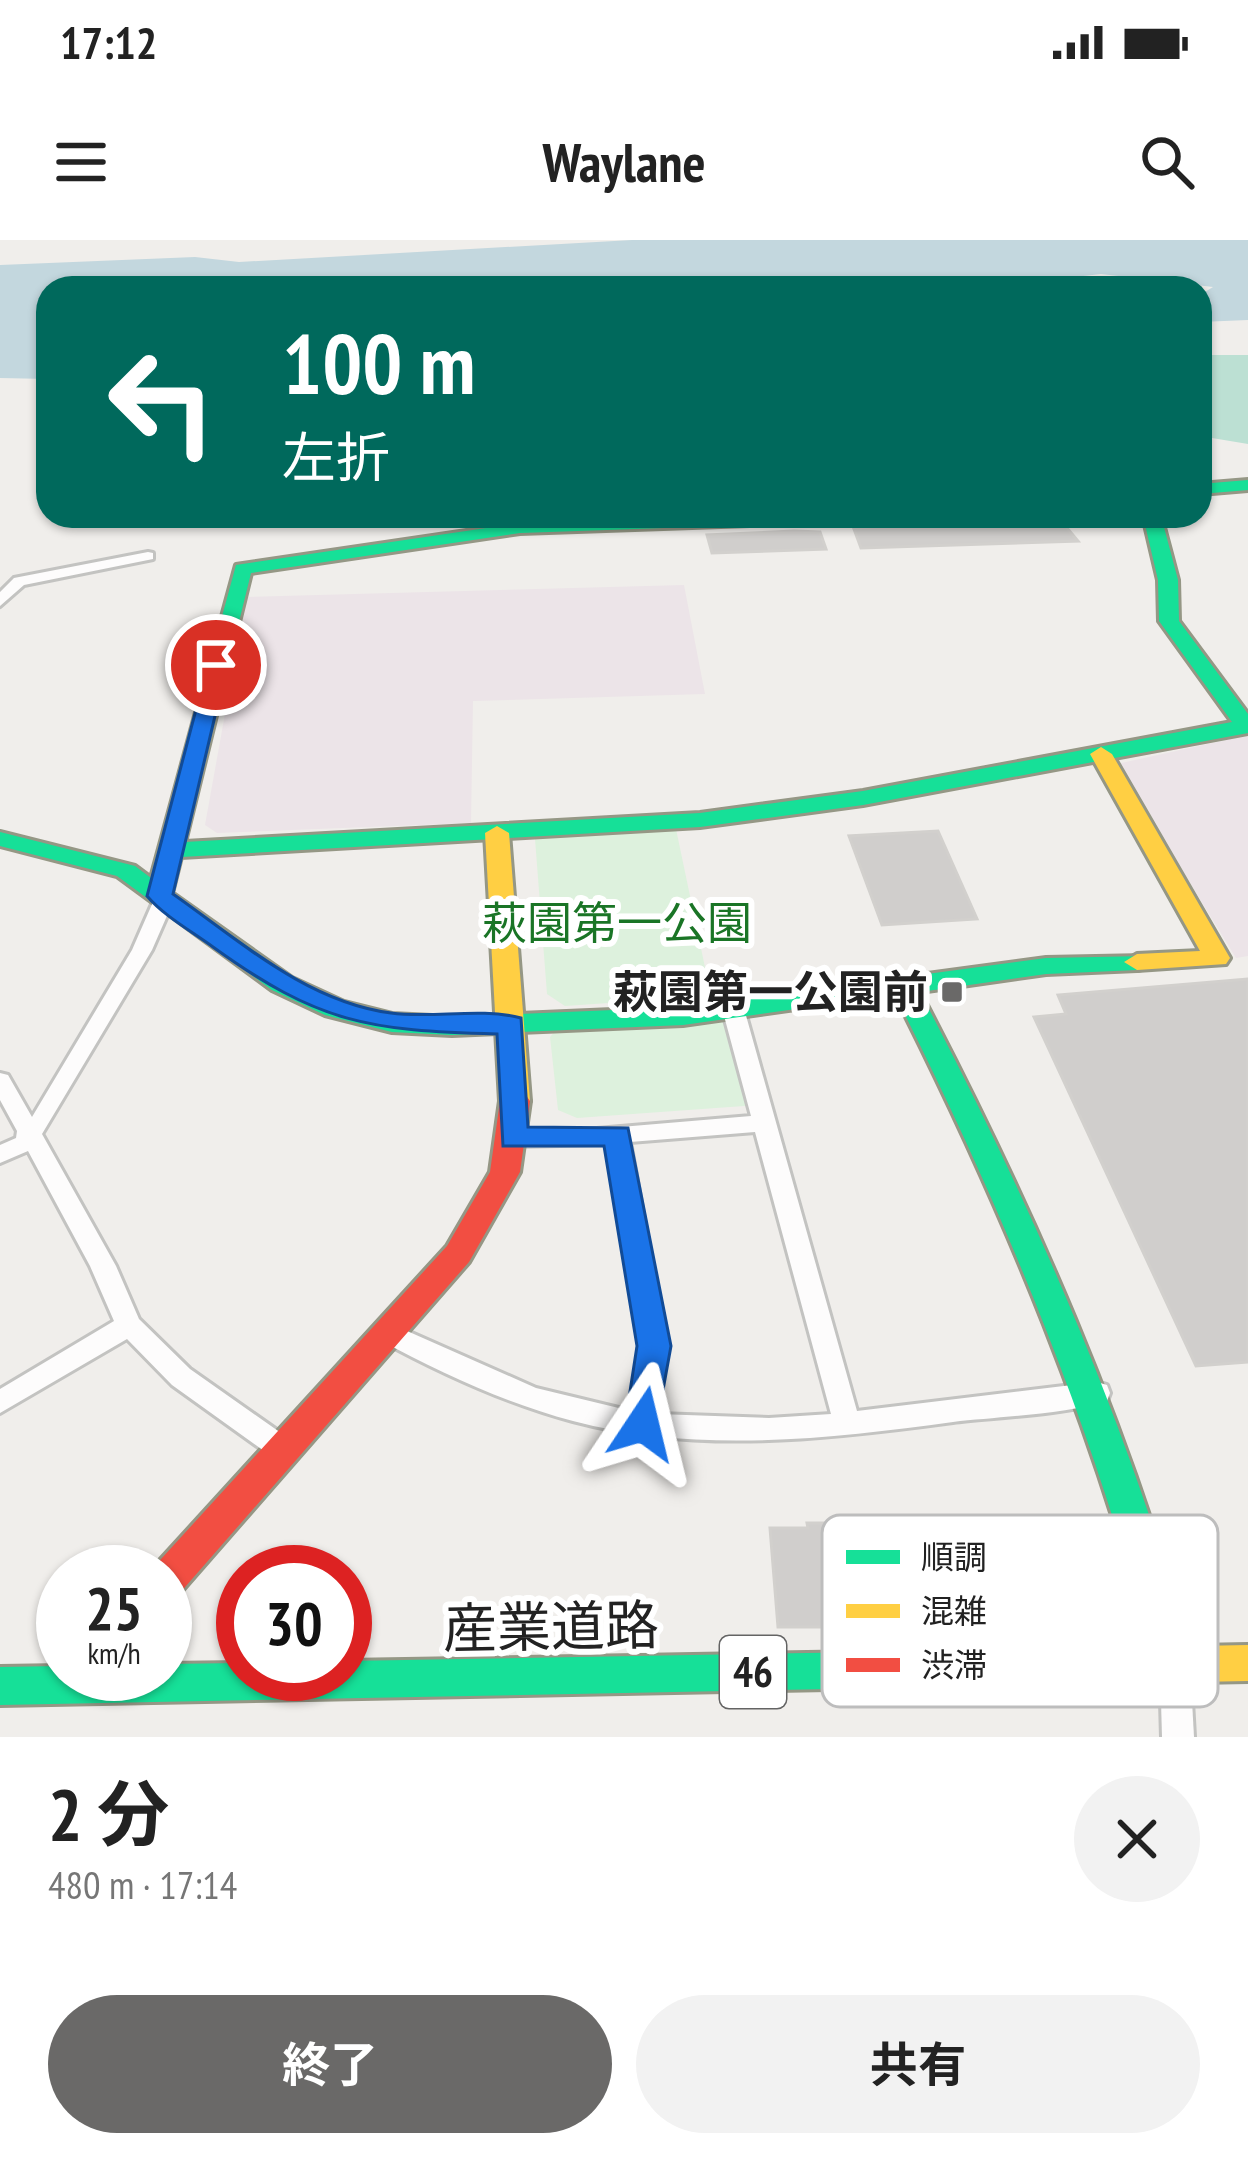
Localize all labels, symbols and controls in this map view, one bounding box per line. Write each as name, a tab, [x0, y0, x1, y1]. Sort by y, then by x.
text: 17:12	[60, 13, 157, 71]
text: Waylane	[542, 127, 706, 197]
icon: menu	[48, 129, 114, 195]
icon: search	[1134, 129, 1200, 195]
text: 100 m	[282, 308, 475, 417]
icon: left	[84, 324, 240, 480]
text: 左折	[282, 422, 390, 492]
pin	[165, 614, 267, 716]
icon: arrive	[183, 632, 249, 698]
park label: 萩園第一公園	[482, 893, 752, 951]
place label: 萩園第一公園前	[613, 962, 928, 1020]
marker: 萩園第一公園前	[939, 979, 965, 1005]
position arrow	[580, 1361, 706, 1487]
legend	[822, 1515, 1218, 1707]
text: 順調	[921, 1535, 987, 1578]
speed limit sign: 30	[216, 1545, 372, 1701]
text: 25	[85, 1569, 143, 1647]
street label: 産業道路	[442, 1589, 660, 1663]
text: 混雑	[921, 1589, 987, 1632]
text: km/h	[87, 1633, 141, 1672]
road number: 46	[720, 1636, 786, 1708]
text: 渋滞	[921, 1643, 987, 1686]
text: 2 分	[48, 1767, 169, 1860]
button: close	[1074, 1776, 1200, 1902]
text: 480 m · 17:14	[48, 1859, 237, 1910]
button: 終了	[48, 1995, 612, 2133]
button: 共有	[636, 1995, 1200, 2133]

